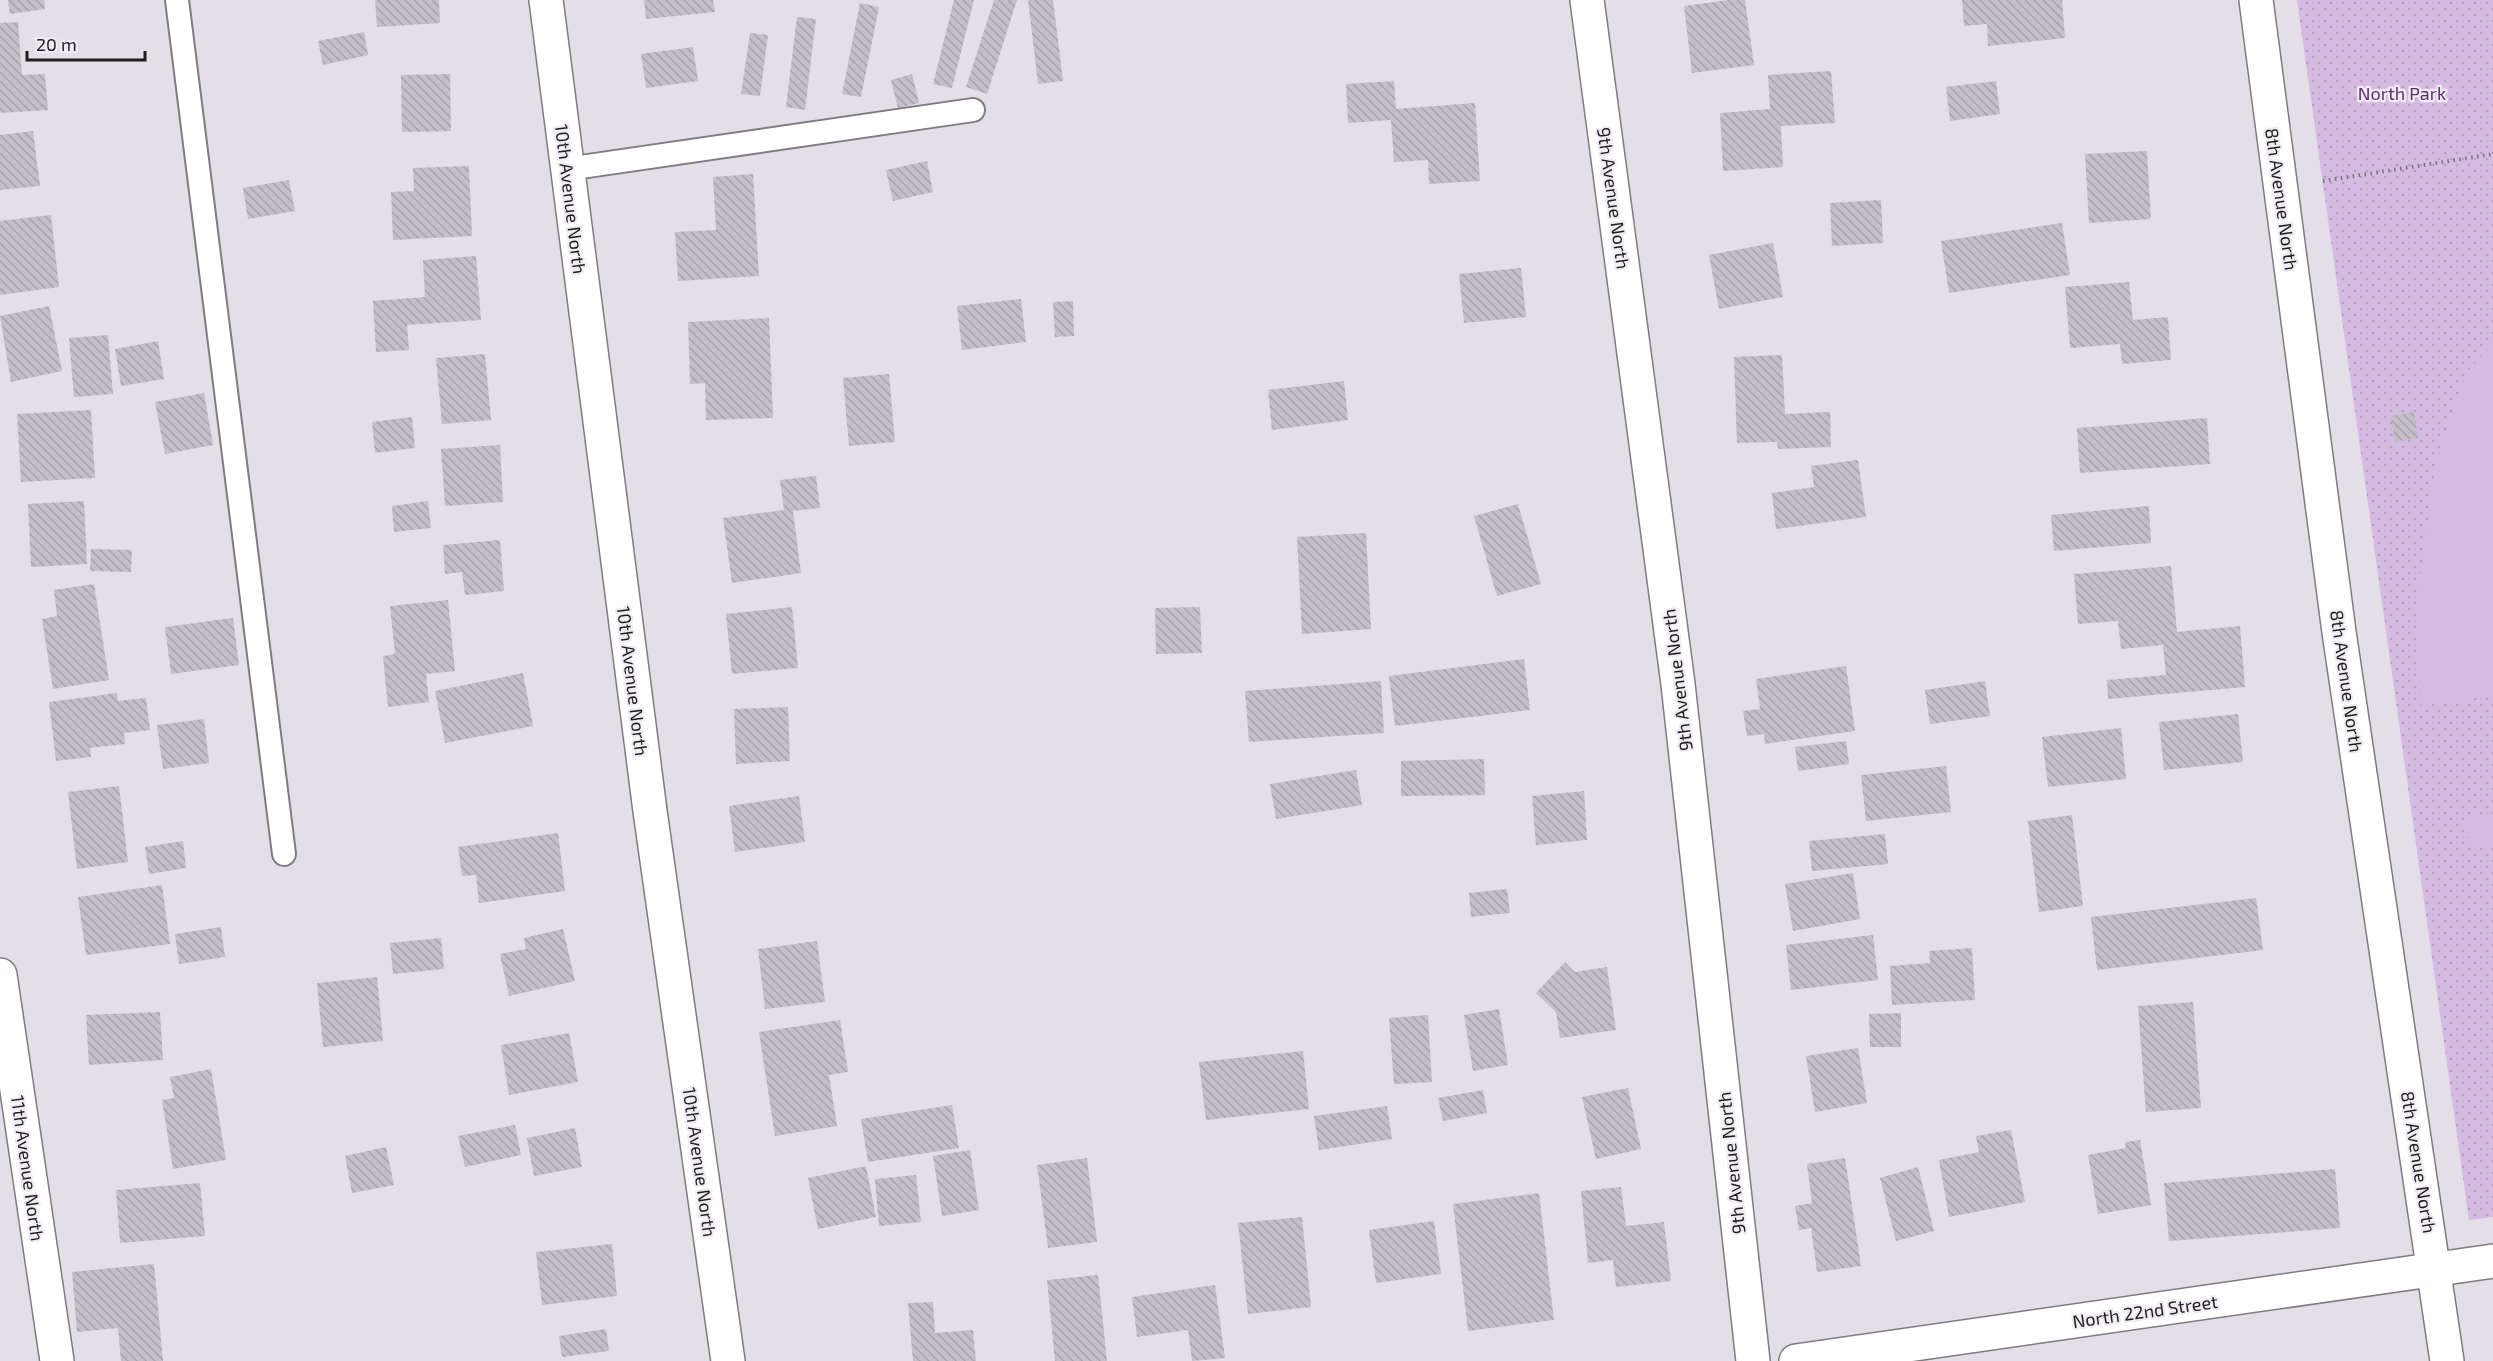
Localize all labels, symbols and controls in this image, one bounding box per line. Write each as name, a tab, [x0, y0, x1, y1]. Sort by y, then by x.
scale bar	[27, 24, 146, 62]
text: 20 m	[36, 33, 77, 55]
park label: North Park	[2358, 82, 2446, 104]
street label: 10th Avenue North	[551, 123, 591, 275]
street label: 9th Avenue North	[1593, 126, 1635, 270]
street label: 8th Avenue North	[2261, 126, 2303, 272]
street label: 10th Avenue North	[613, 605, 653, 757]
street label: 9th Avenue North	[1657, 608, 1697, 752]
street label: 8th Avenue North	[2326, 608, 2368, 754]
street label: 10th Avenue North	[679, 1086, 721, 1238]
street label: 8th Avenue North	[2397, 1089, 2441, 1235]
street label: 9th Avenue North	[1713, 1091, 1749, 1235]
street label: 11th Avenue North	[7, 1094, 49, 1242]
street label: North 22nd Street	[2071, 1290, 2219, 1332]

